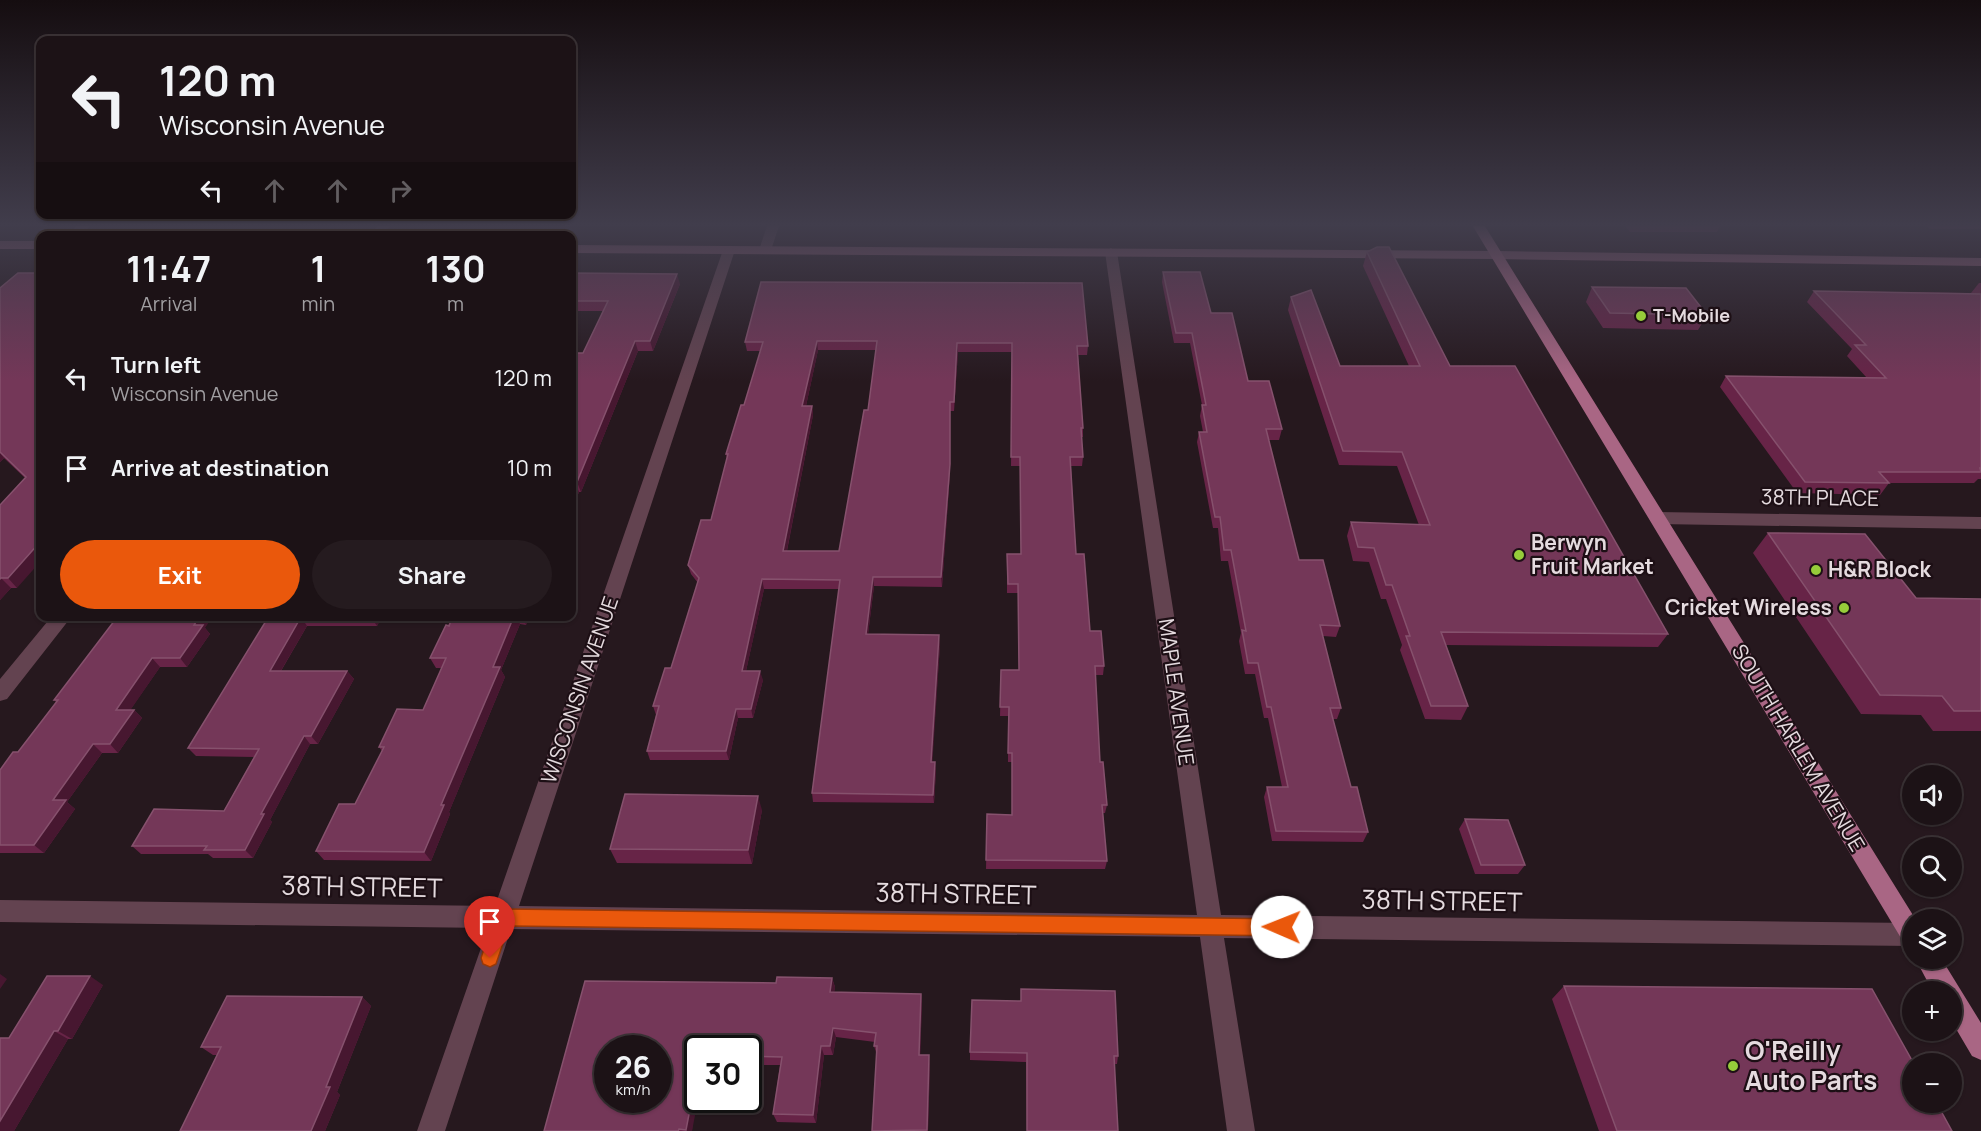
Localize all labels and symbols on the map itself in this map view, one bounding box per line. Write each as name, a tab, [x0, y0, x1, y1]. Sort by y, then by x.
place label: T-Mobile	[1653, 303, 1730, 327]
marker: T-Mobile	[1634, 309, 1648, 323]
street label: 38TH PLACE	[1761, 482, 1879, 512]
place label: Berwyn Fruit Market	[1531, 528, 1654, 580]
marker: Berwyn Fruit Market	[1512, 548, 1526, 562]
place label: H&R Block	[1828, 555, 1931, 583]
marker: H&R Block	[1809, 563, 1823, 577]
street label: WISCONSIN AVENUE	[534, 592, 624, 787]
place label: Cricket Wireless	[1665, 593, 1832, 621]
marker: Cricket Wireless	[1837, 601, 1851, 615]
street label: MAPLE AVENUE	[1153, 617, 1201, 767]
street label: SOUTH HARLEM AVENUE	[1726, 639, 1872, 856]
street label: 38TH STREET	[281, 867, 443, 905]
street label: 38TH STREET	[875, 874, 1037, 912]
street label: 38TH STREET	[1361, 881, 1523, 919]
position arrow	[1250, 895, 1314, 959]
pin	[464, 896, 515, 958]
place label: O'Reilly Auto Parts	[1745, 1032, 1877, 1098]
speed limit sign: 30	[684, 1035, 762, 1113]
marker: O'Reilly Auto Parts	[1726, 1059, 1740, 1073]

